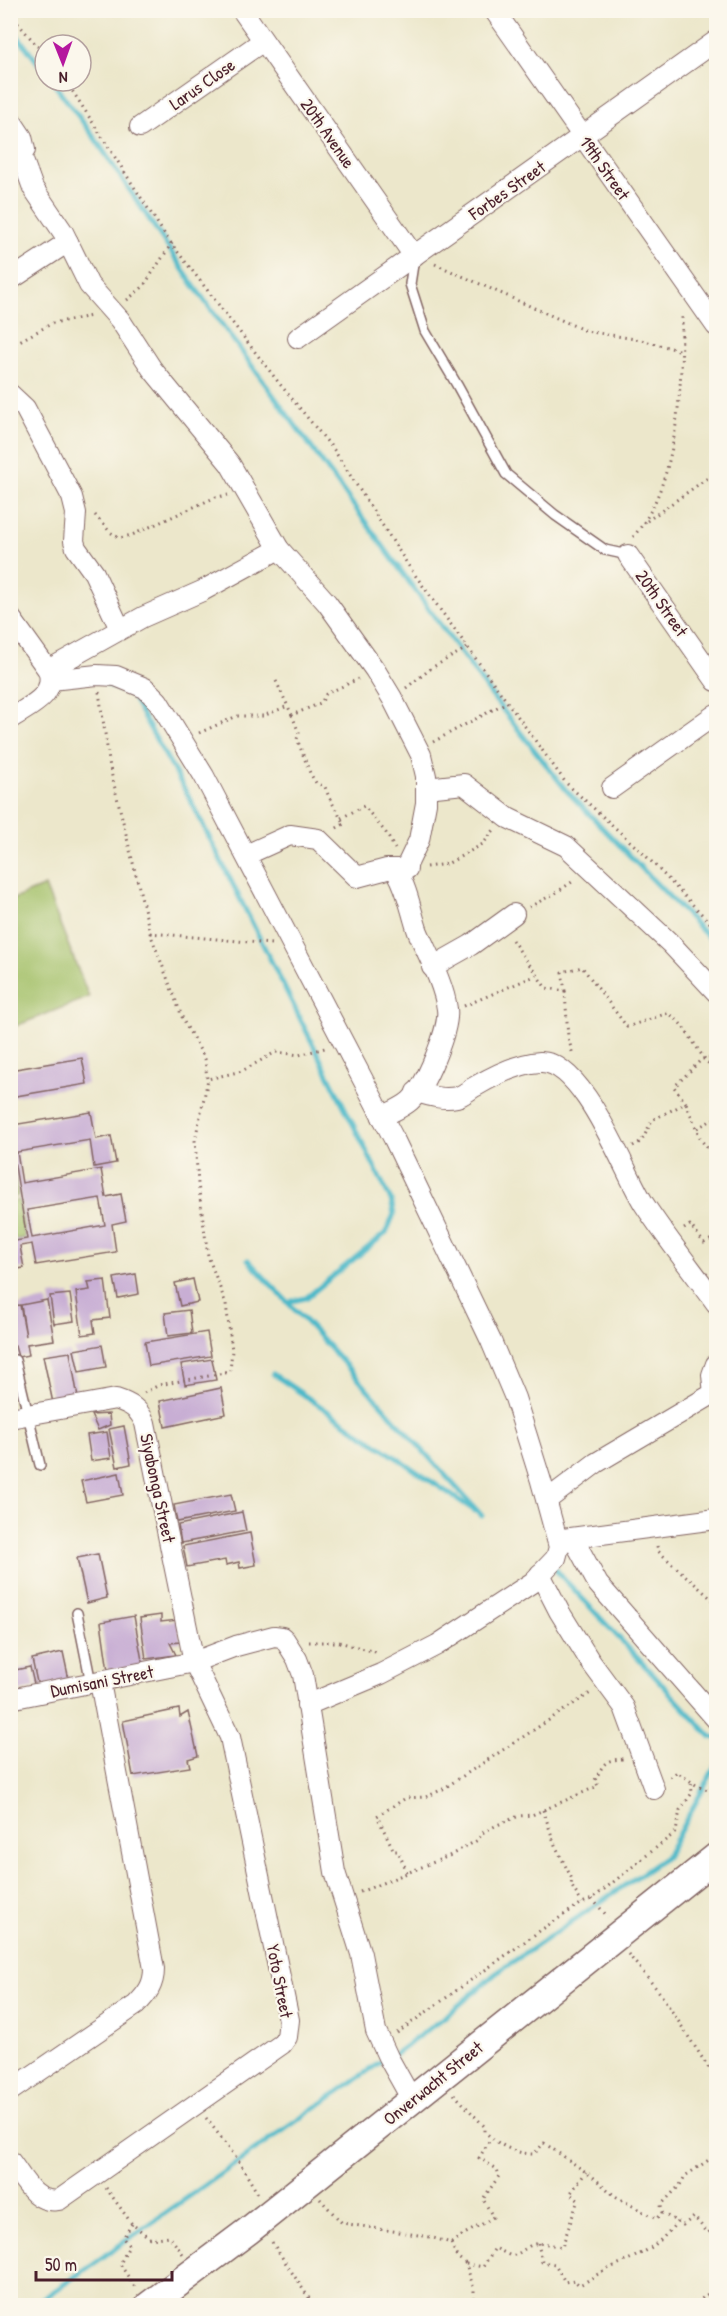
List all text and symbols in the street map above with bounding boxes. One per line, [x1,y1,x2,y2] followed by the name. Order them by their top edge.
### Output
[33,33,93,93] north arrow
[164,52,240,116] street label: Larus Close
[58,67,68,89] text: N
[295,93,361,173] street label: 20th Avenue
[574,131,637,206] street label: 19th Street
[463,154,551,226] street label: Forbes Street
[630,565,695,642] street label: 20th Street
[134,1431,182,1546] street label: Siyabonga Street
[48,1659,156,1703] street label: Dumisani Street
[261,1942,300,2021] street label: Yoto Street
[378,2035,489,2131] street label: Onverwacht Street
[36,2244,172,2282] scale bar
[45,2252,77,2277] text: 50 m

